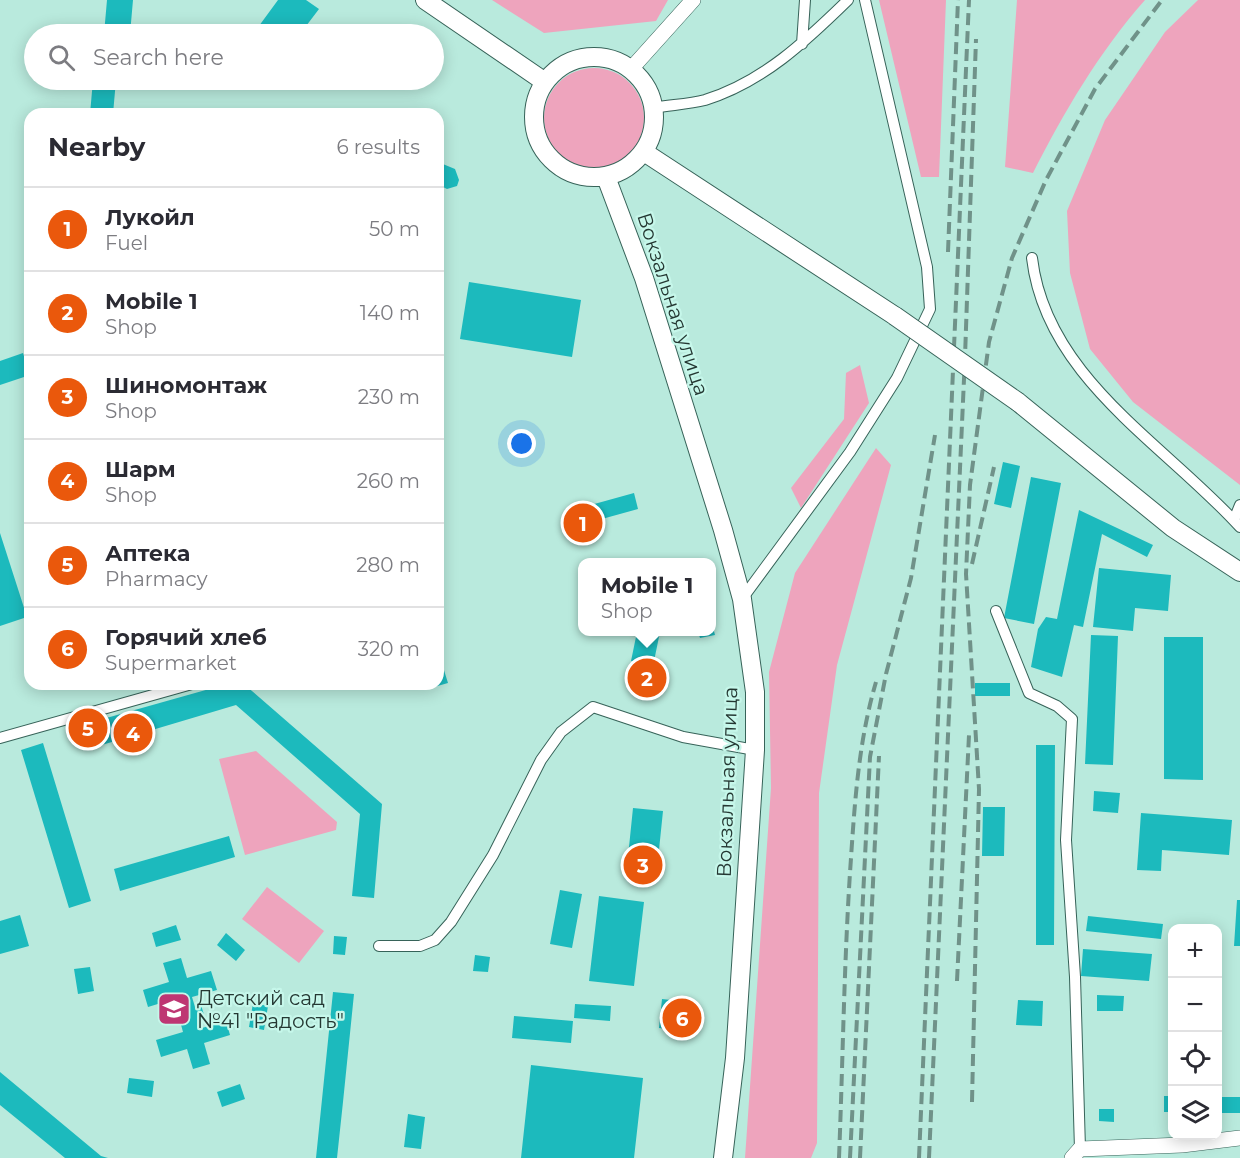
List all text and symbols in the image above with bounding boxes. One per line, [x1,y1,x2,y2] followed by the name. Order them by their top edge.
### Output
[24,24,444,90] search box
[45,41,78,74] icon: search
[93,44,224,71] text: Search here
[48,131,145,163] text: Nearby
[336,135,420,159] text: 6 results
[105,204,195,231] text: Лукойл
[632,210,714,398] street label: Вокзальная улица
[64,217,71,241] text: 1
[369,217,420,241] text: 50 m
[105,231,148,255] text: Fuel
[105,288,198,315] text: Mobile 1
[62,301,73,325] text: 2
[360,301,420,325] text: 140 m
[105,315,157,339] text: Shop
[105,372,267,399] text: Шиномонтаж
[62,385,73,409] text: 3
[358,385,420,409] text: 230 m
[105,399,157,423] text: Shop
[507,429,536,458] your location
[105,456,176,483] text: Шарм
[61,469,74,493] text: 4
[357,469,420,493] text: 260 m
[105,483,157,507] text: Shop
[564,500,602,546] pin: 1
[105,540,190,567] text: Аптека
[62,553,73,577] text: 5
[356,553,420,577] text: 280 m
[578,558,716,636] popup
[105,567,208,591] text: Pharmacy
[601,572,693,599] text: Mobile 1
[601,599,653,623] text: Shop
[105,624,267,651] text: Горячий хлеб
[61,637,74,661] text: 6
[358,637,420,661] text: 320 m
[105,651,237,675] text: Supermarket
[628,656,666,700] pin: 2
[712,686,742,878] street label: Вокзальная улица
[68,706,107,750] pin: 5
[114,710,152,756] pin: 4
[624,842,662,888] pin: 3
[1168,924,1222,1140] map controls
[1168,924,1222,978] button: +
[1168,978,1222,1032] button: −
[197,986,344,1033] place label: Детский сад №41 "Радость"
[156,991,192,1027] school or university icon: Детский сад №41 "Радость"
[662,996,702,1040] pin: 6
[1168,1032,1222,1086] button: locate
[1168,1086,1222,1140] button: layers

